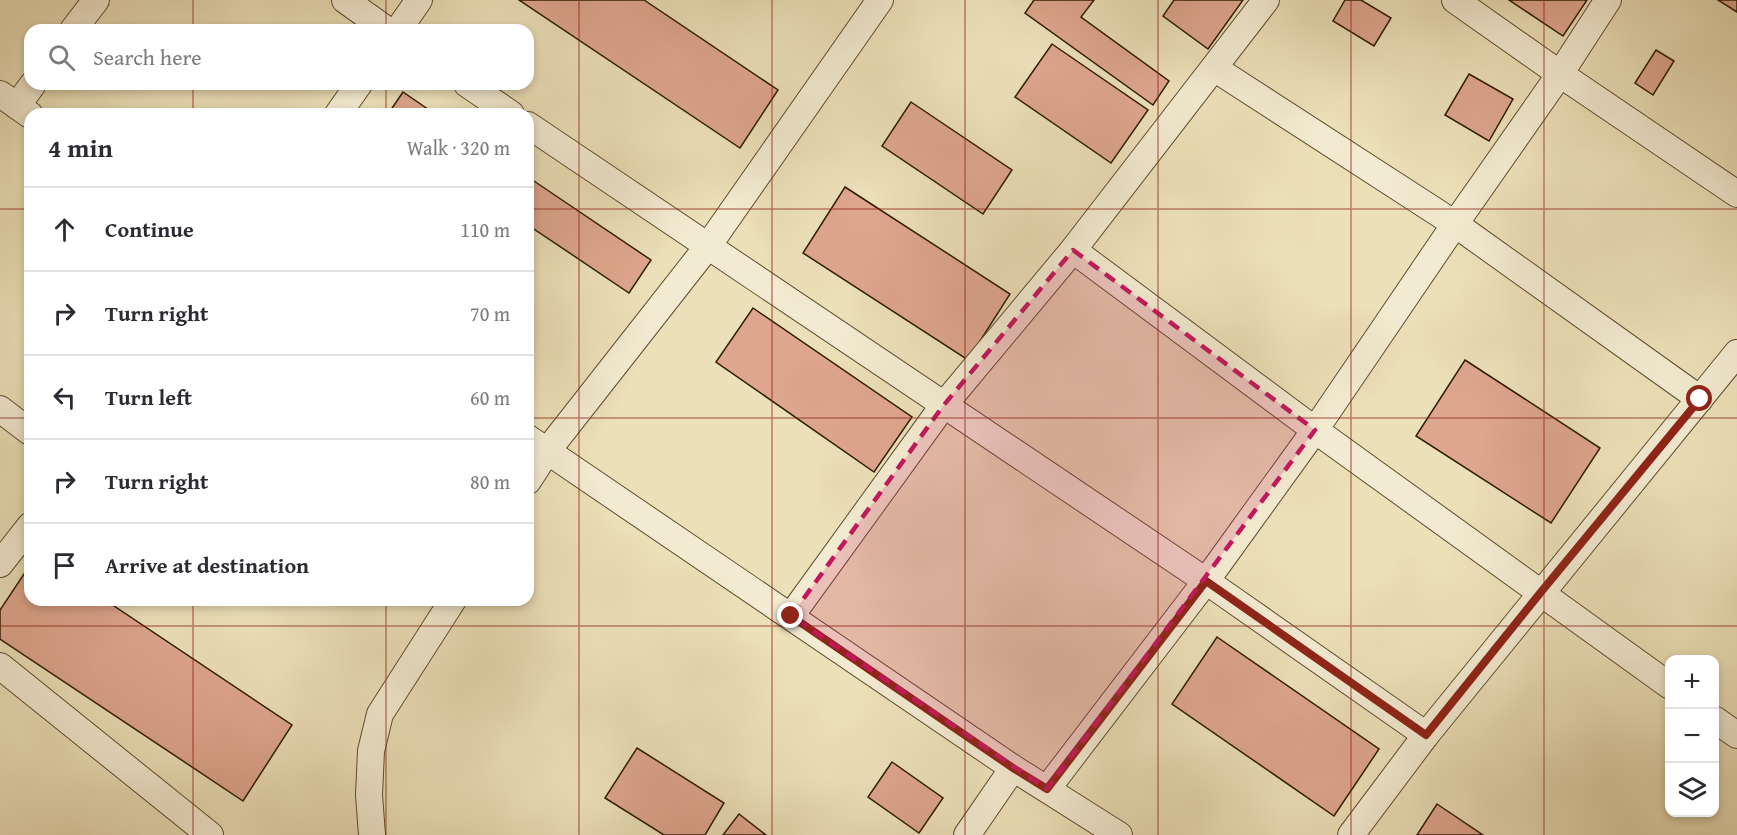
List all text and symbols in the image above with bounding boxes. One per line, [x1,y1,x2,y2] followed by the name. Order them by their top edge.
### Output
[24,24,534,90] search box
[45,41,78,74] icon: search
[93,41,202,73] text: Search here
[48,128,113,167] text: 4 min
[407,133,510,162] text: Walk · 320 m
[48,213,81,246] icon: ahead
[105,213,194,245] text: Continue
[460,215,510,244] text: 110 m
[48,297,81,330] icon: right
[105,297,208,329] text: Turn right
[470,299,510,328] text: 70 m
[48,381,81,414] icon: left
[105,381,192,413] text: Turn left
[470,383,510,412] text: 60 m
[1686,385,1712,411] route start
[48,465,81,498] icon: right
[105,465,208,497] text: Turn right
[470,467,510,496] text: 80 m
[48,549,81,582] icon: arrive
[105,549,309,581] text: Arrive at destination
[777,602,803,628] route end
[1665,655,1719,817] map controls
[1665,655,1719,709] button: +
[1665,709,1719,763] button: −
[1665,763,1719,817] button: layers

